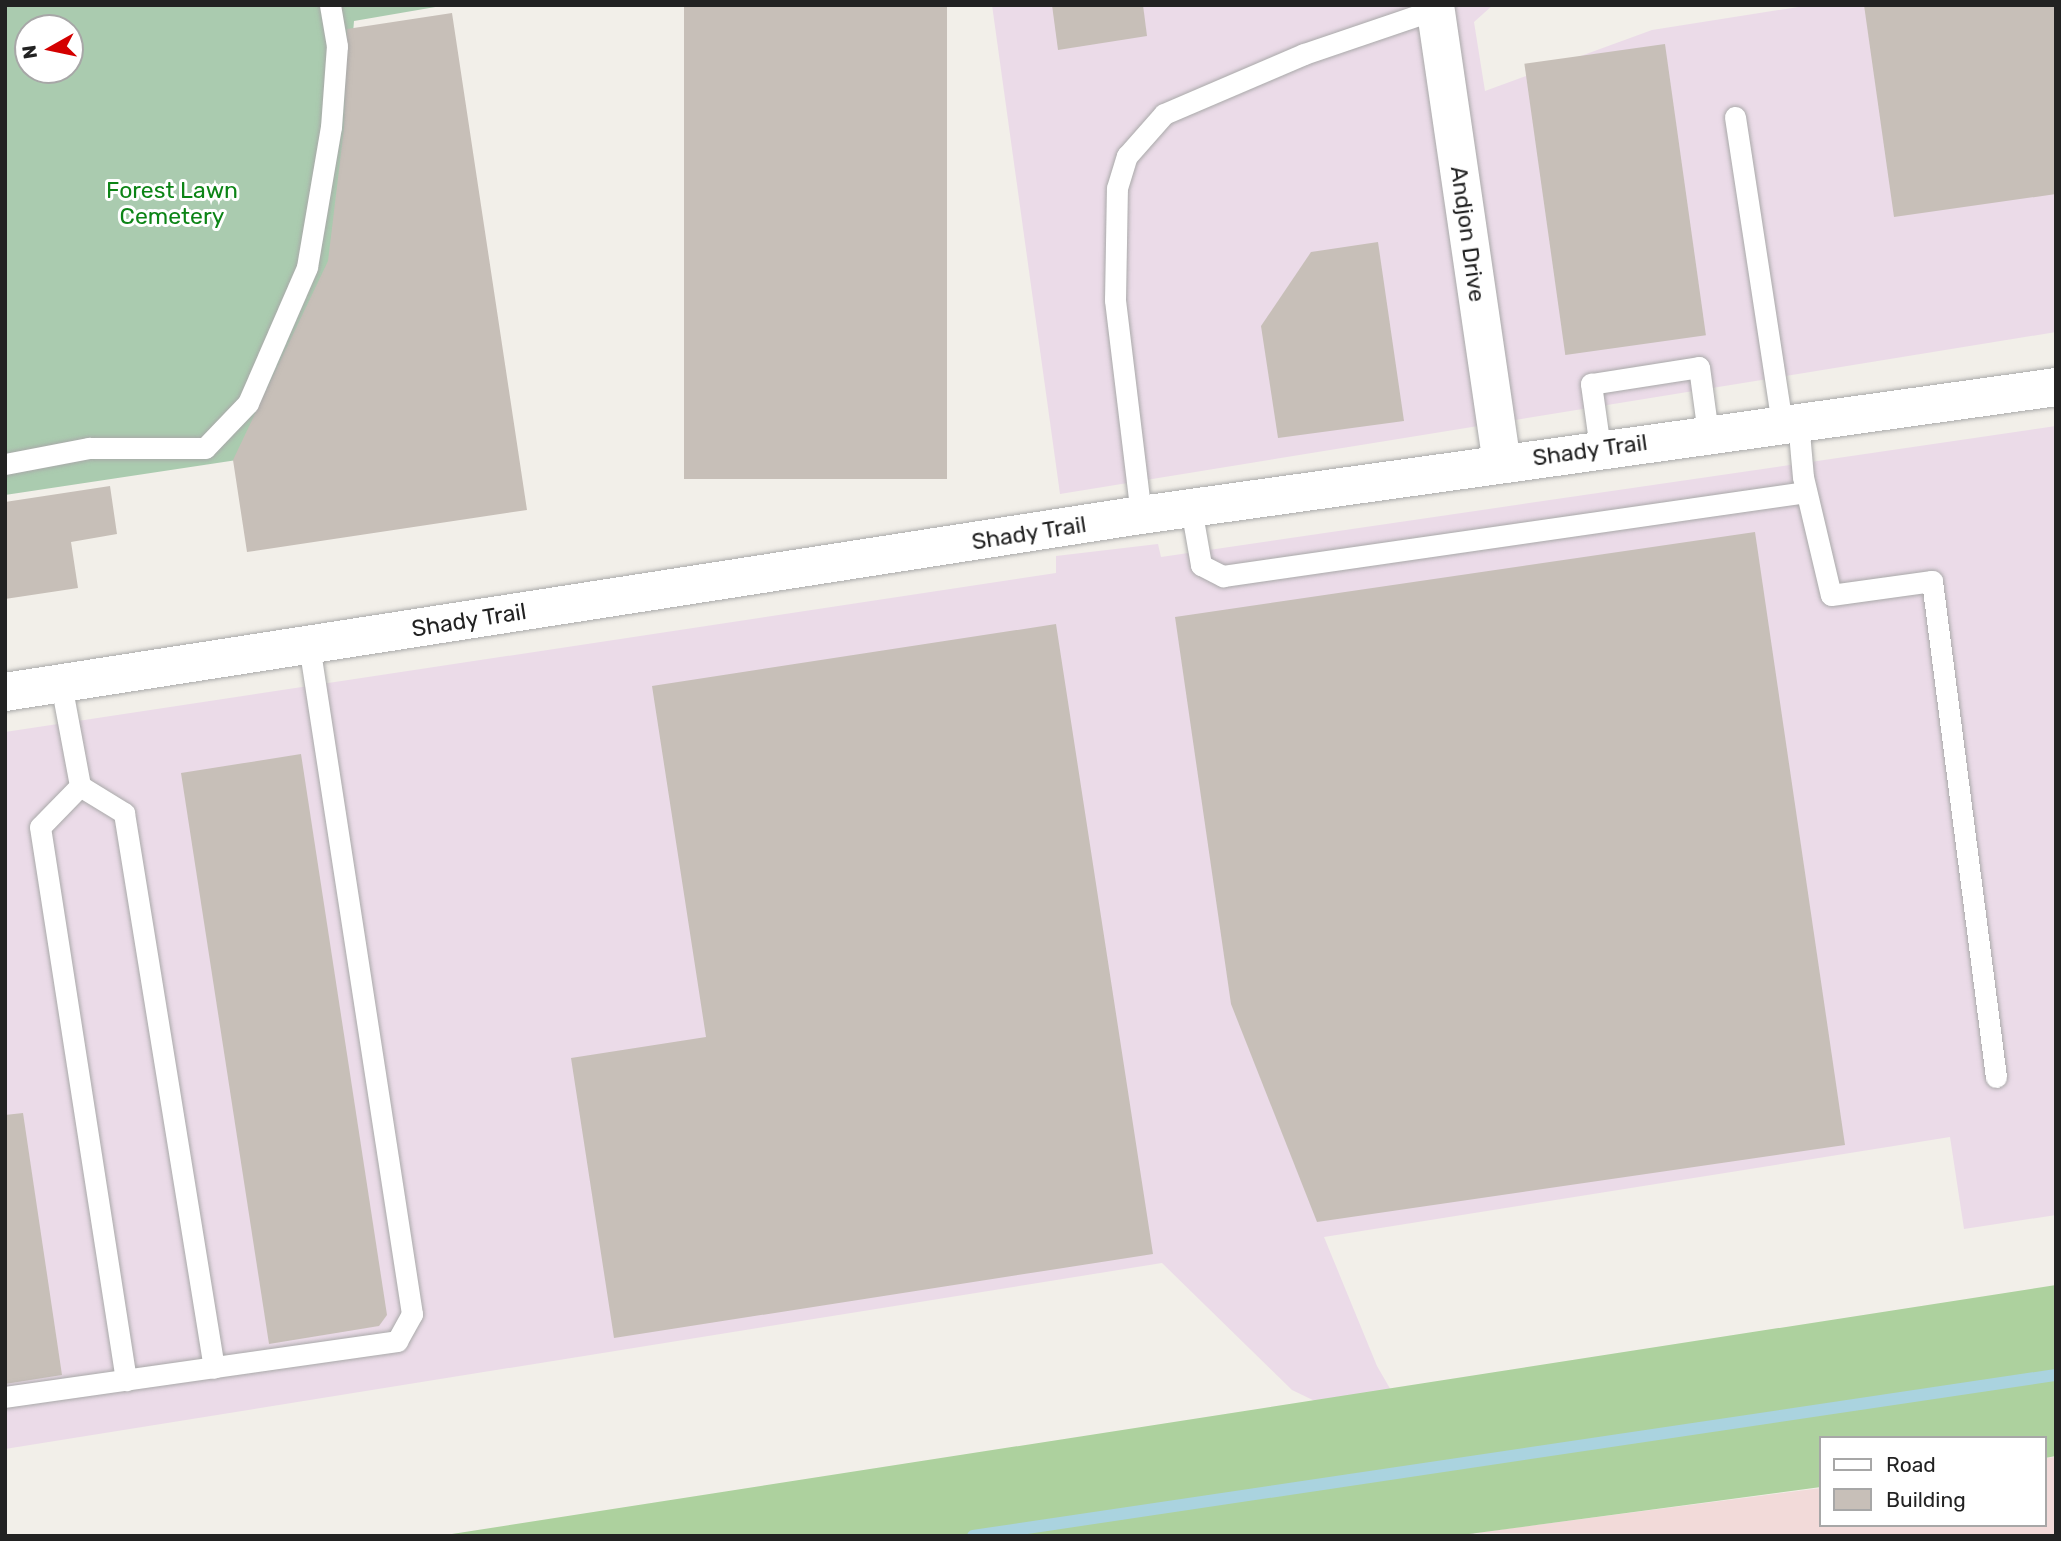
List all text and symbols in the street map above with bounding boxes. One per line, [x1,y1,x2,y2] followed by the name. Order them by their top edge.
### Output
[14,14,84,84] north arrow
[17,44,42,61] text: N
[1445,164,1491,304] street label: Andjon Drive
[106,176,238,230] park label: Forest Lawn Cemetery
[1530,428,1650,472] street label: Shady Trail
[969,510,1089,556] street label: Shady Trail
[409,597,529,643] street label: Shady Trail
[1820,1436,2047,1527] legend
[1886,1452,1936,1477] text: Road
[1886,1487,1966,1512] text: Building

